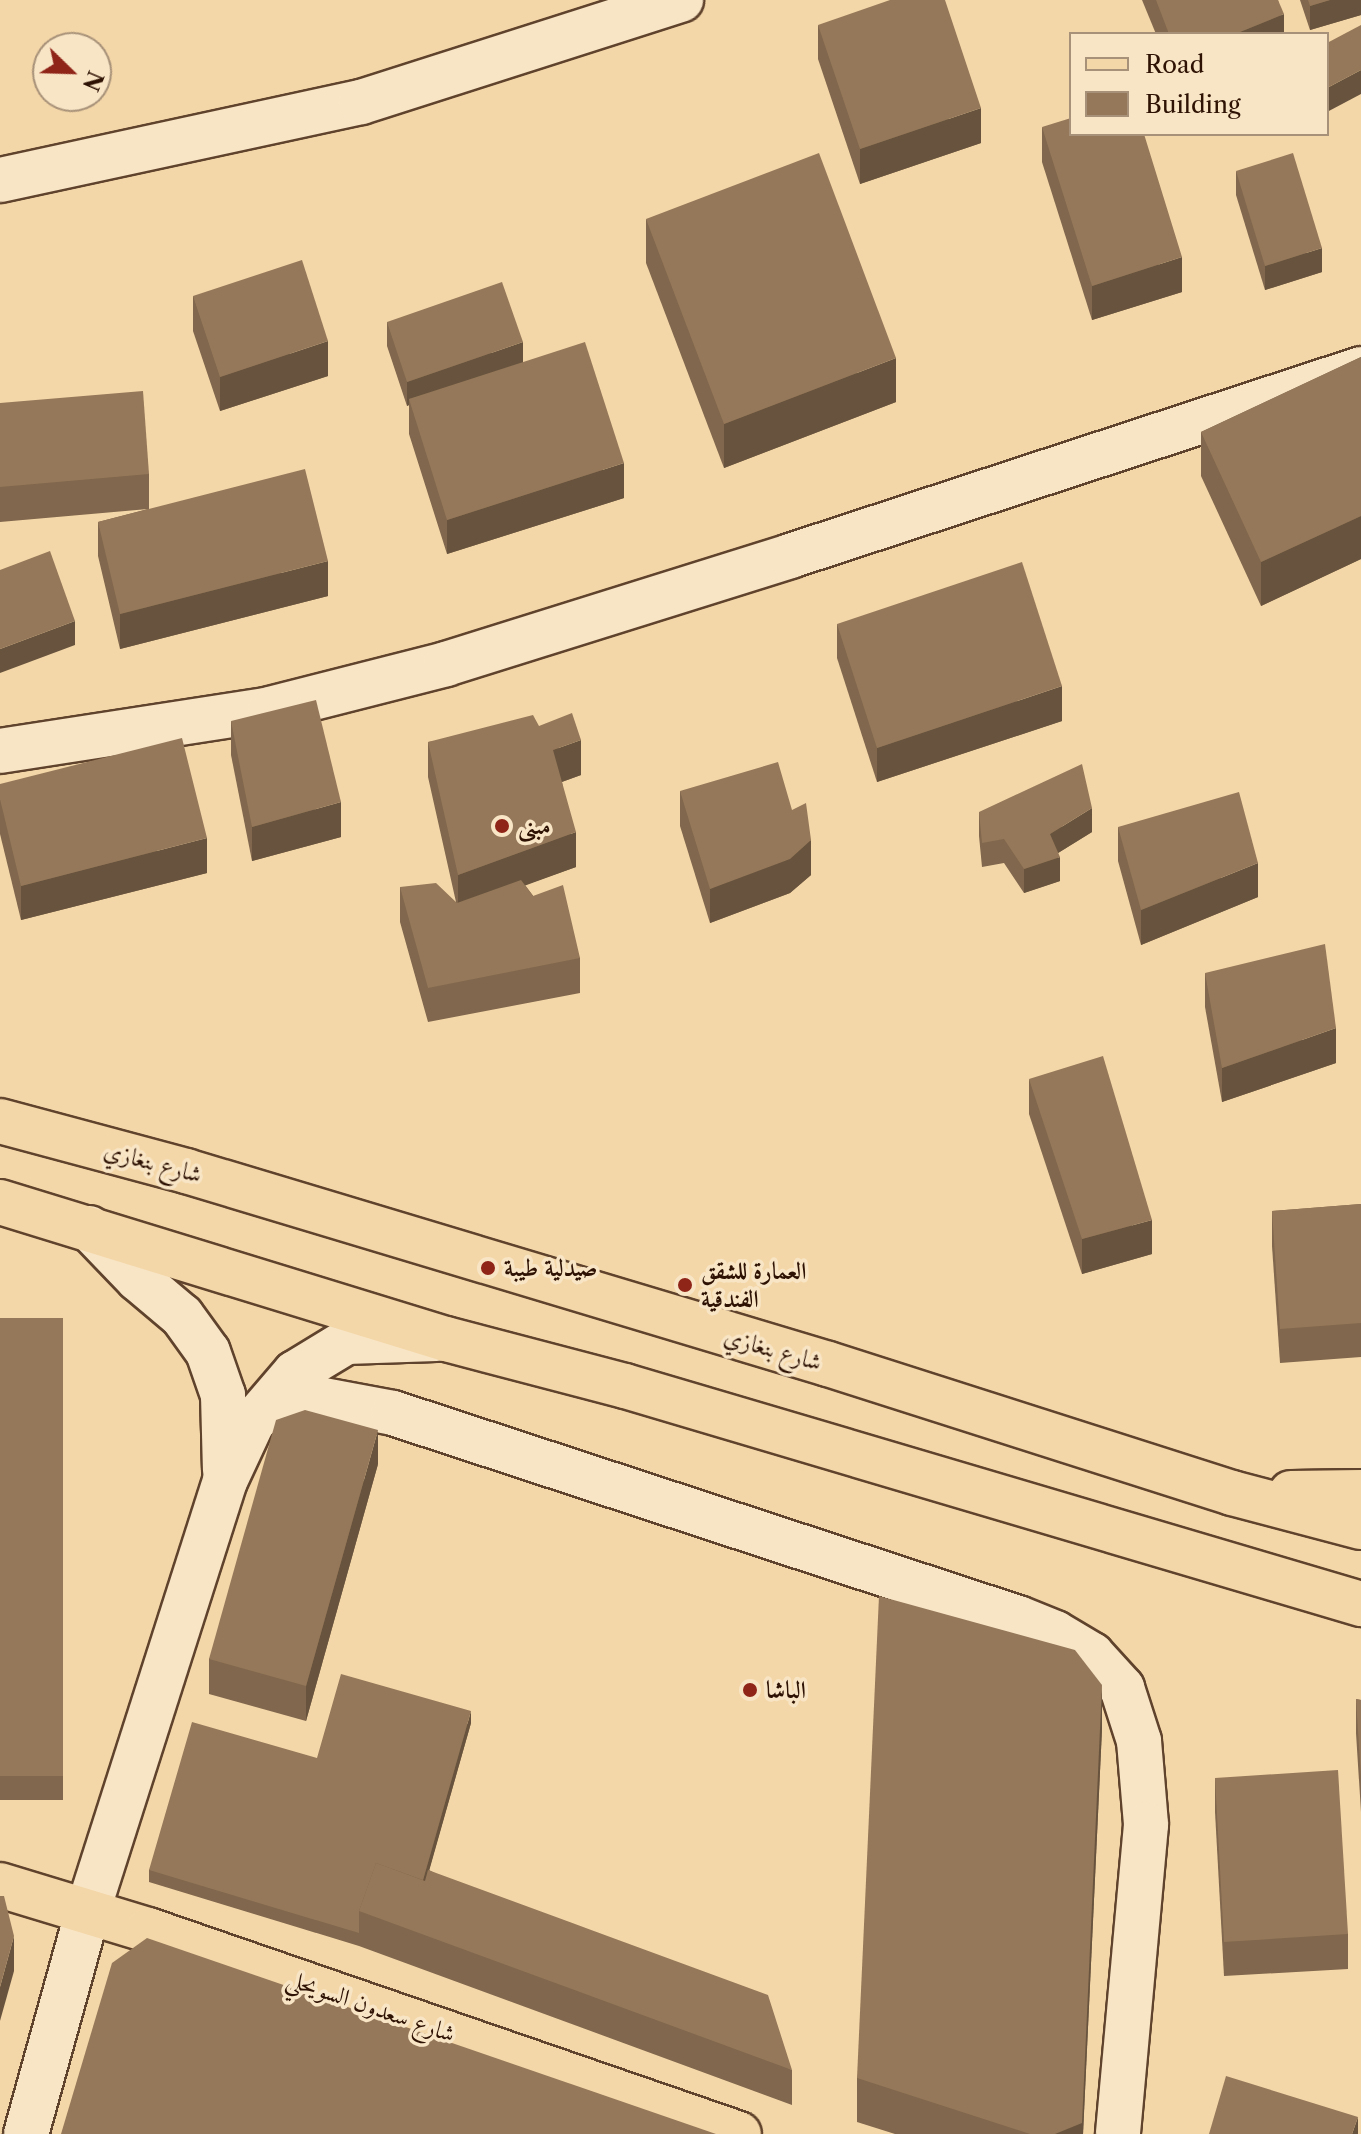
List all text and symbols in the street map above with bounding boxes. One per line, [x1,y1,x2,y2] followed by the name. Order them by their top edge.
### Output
[32,32,112,112] north arrow
[1069,32,1329,136] legend
[1145,50,1204,79] text: Road
[77,67,109,95] text: N
[1145,90,1241,119] text: Building
[518,812,551,840] place label: مبنى
[493,817,511,835] marker: مبنى
[101,1135,205,1189] street label: شارع بنغازي
[504,1254,597,1282] place label: صيدلية طيبة
[701,1257,806,1313] place label: العمارة للشقق الفندقية
[479,1259,497,1277] marker: صيدلية طيبة
[676,1276,694,1294] marker: العمارة للشقق الفندقية
[721,1321,825,1377] street label: شارع بنغازي
[766,1676,806,1704] place label: الباشا
[741,1681,759,1699] marker: الباشا
[283,1964,459,2048] street label: شارع سعدون السويحلي

